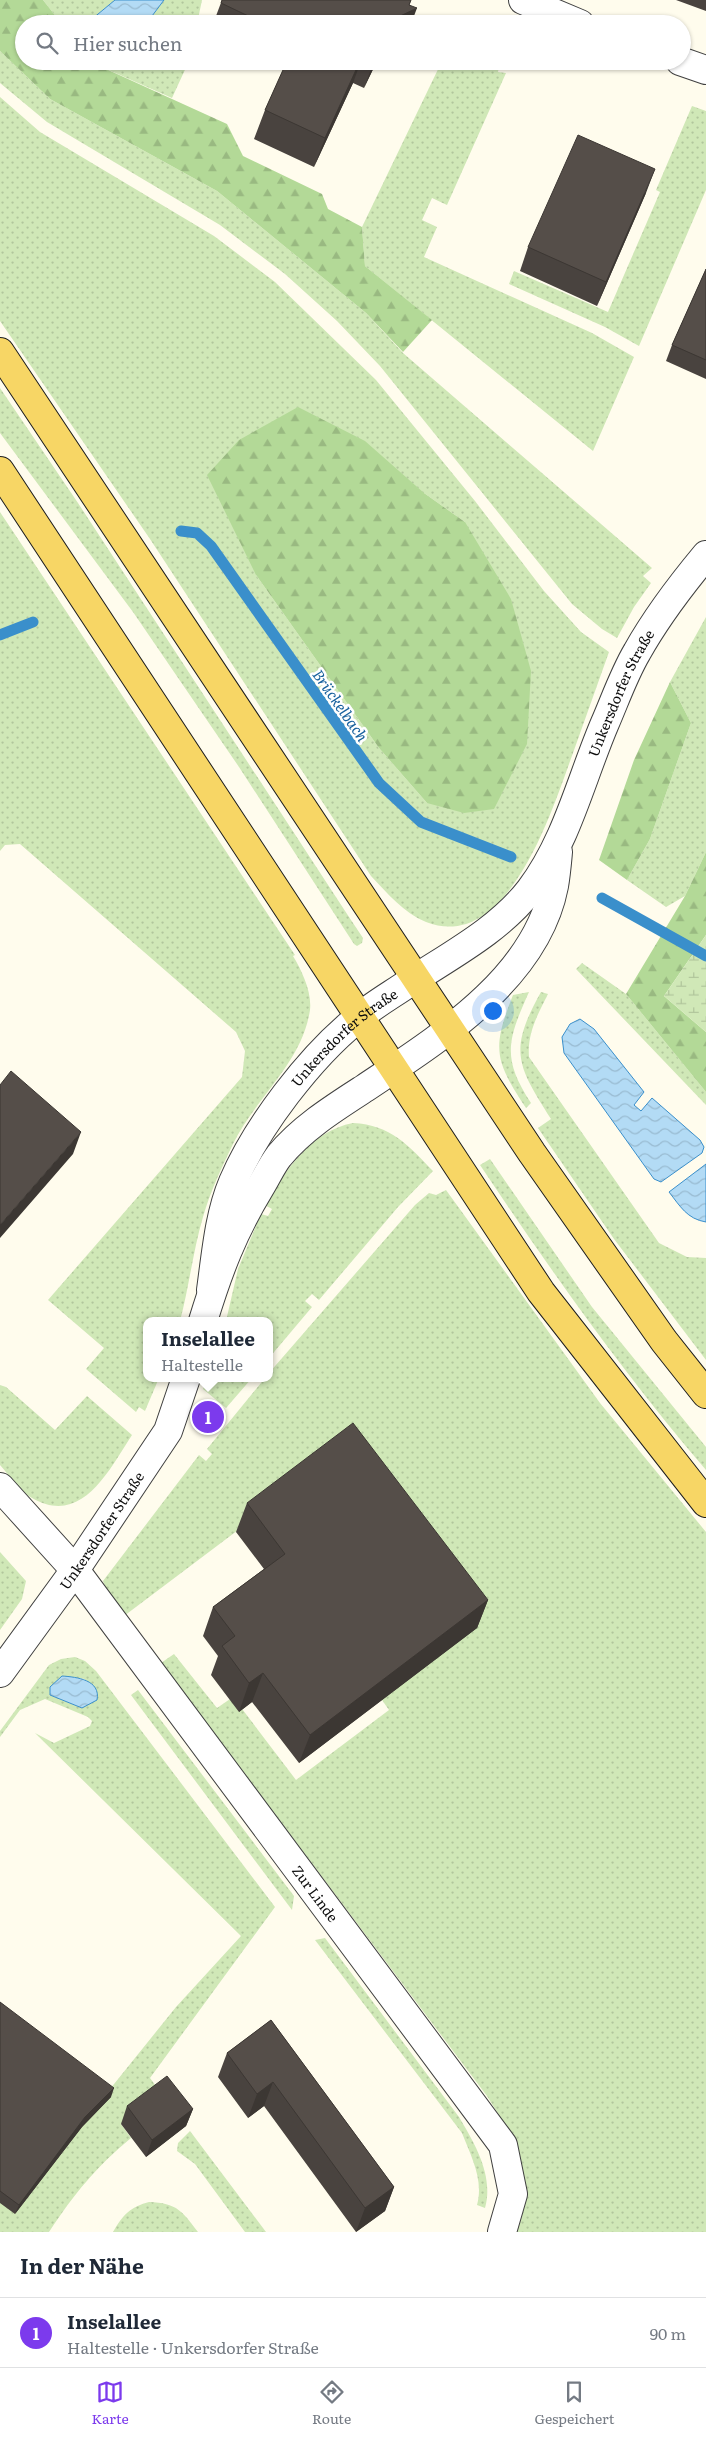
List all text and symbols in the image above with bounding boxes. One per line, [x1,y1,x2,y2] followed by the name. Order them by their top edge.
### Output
[15,15,691,70] search box
[33,29,61,57] icon: search
[73,29,182,57] text: Hier suchen
[583,625,658,759] street label: Unkersdorfer Straße
[308,664,374,746] water label: Brückelbach
[286,983,401,1091] street label: Unkersdorfer Straße
[480,998,506,1024] your location
[143,1317,273,1382] popup
[161,1324,255,1352] text: Inselallee
[161,1352,243,1376] text: Haltestelle
[192,1398,224,1436] pin: 1
[54,1467,148,1593] street label: Unkersdorfer Straße
[288,1861,343,1926] street label: Zur Linde
[20,2249,144,2280] text: In der Nähe
[67,2307,161,2335] text: Inselallee
[33,2321,39,2345] text: 1
[650,2321,686,2345] text: 90 m
[67,2335,319,2359] text: Haltestelle · Unkersdorfer Straße
[92,2378,129,2428] tab: Karte
[312,2378,351,2428] tab: Route
[534,2378,614,2428] tab: Gespeichert

